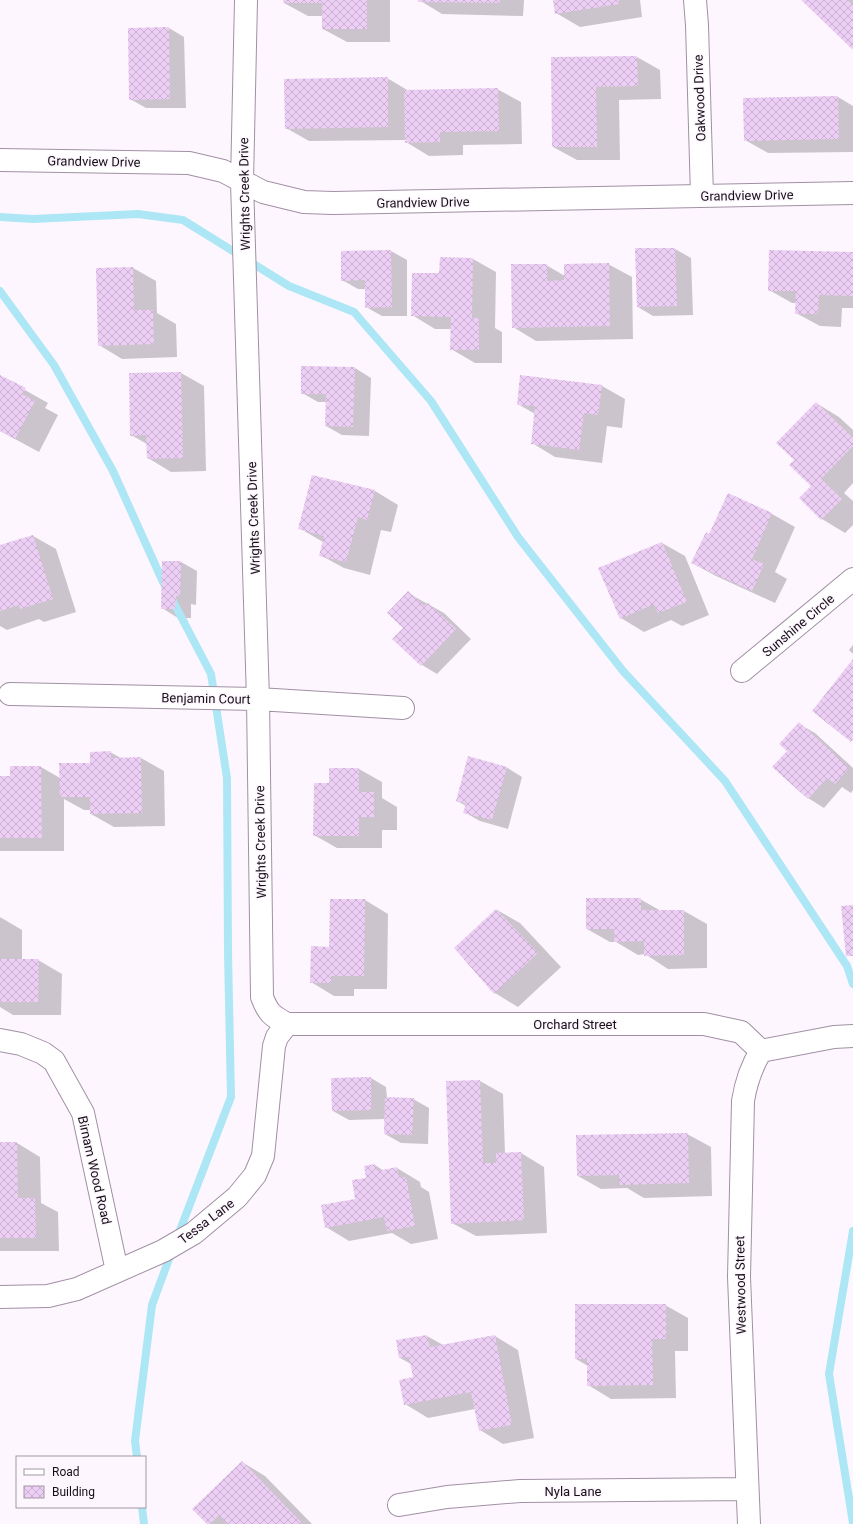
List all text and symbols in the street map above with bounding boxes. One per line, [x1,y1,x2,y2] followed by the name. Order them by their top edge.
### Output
[690,54,709,142] street label: Oakwood Drive
[236,137,253,251] street label: Wrights Creek Drive
[47,153,141,170] street label: Grandview Drive
[700,187,794,204] street label: Grandview Drive
[376,194,470,211] street label: Grandview Drive
[244,461,263,575] street label: Wrights Creek Drive
[759,591,837,660] street label: Sunshine Circle
[161,690,251,707] street label: Benjamin Court
[252,785,269,899] street label: Wrights Creek Drive
[533,1017,617,1032] street label: Orchard Street
[75,1114,114,1226] street label: Birnam Wood Road
[175,1196,237,1247] street label: Tessa Lane
[732,1236,749,1334] street label: Westwood Street
[16,1456,146,1508] legend
[52,1465,80,1479] text: Road
[544,1484,602,1499] street label: Nyla Lane
[52,1485,95,1499] text: Building

